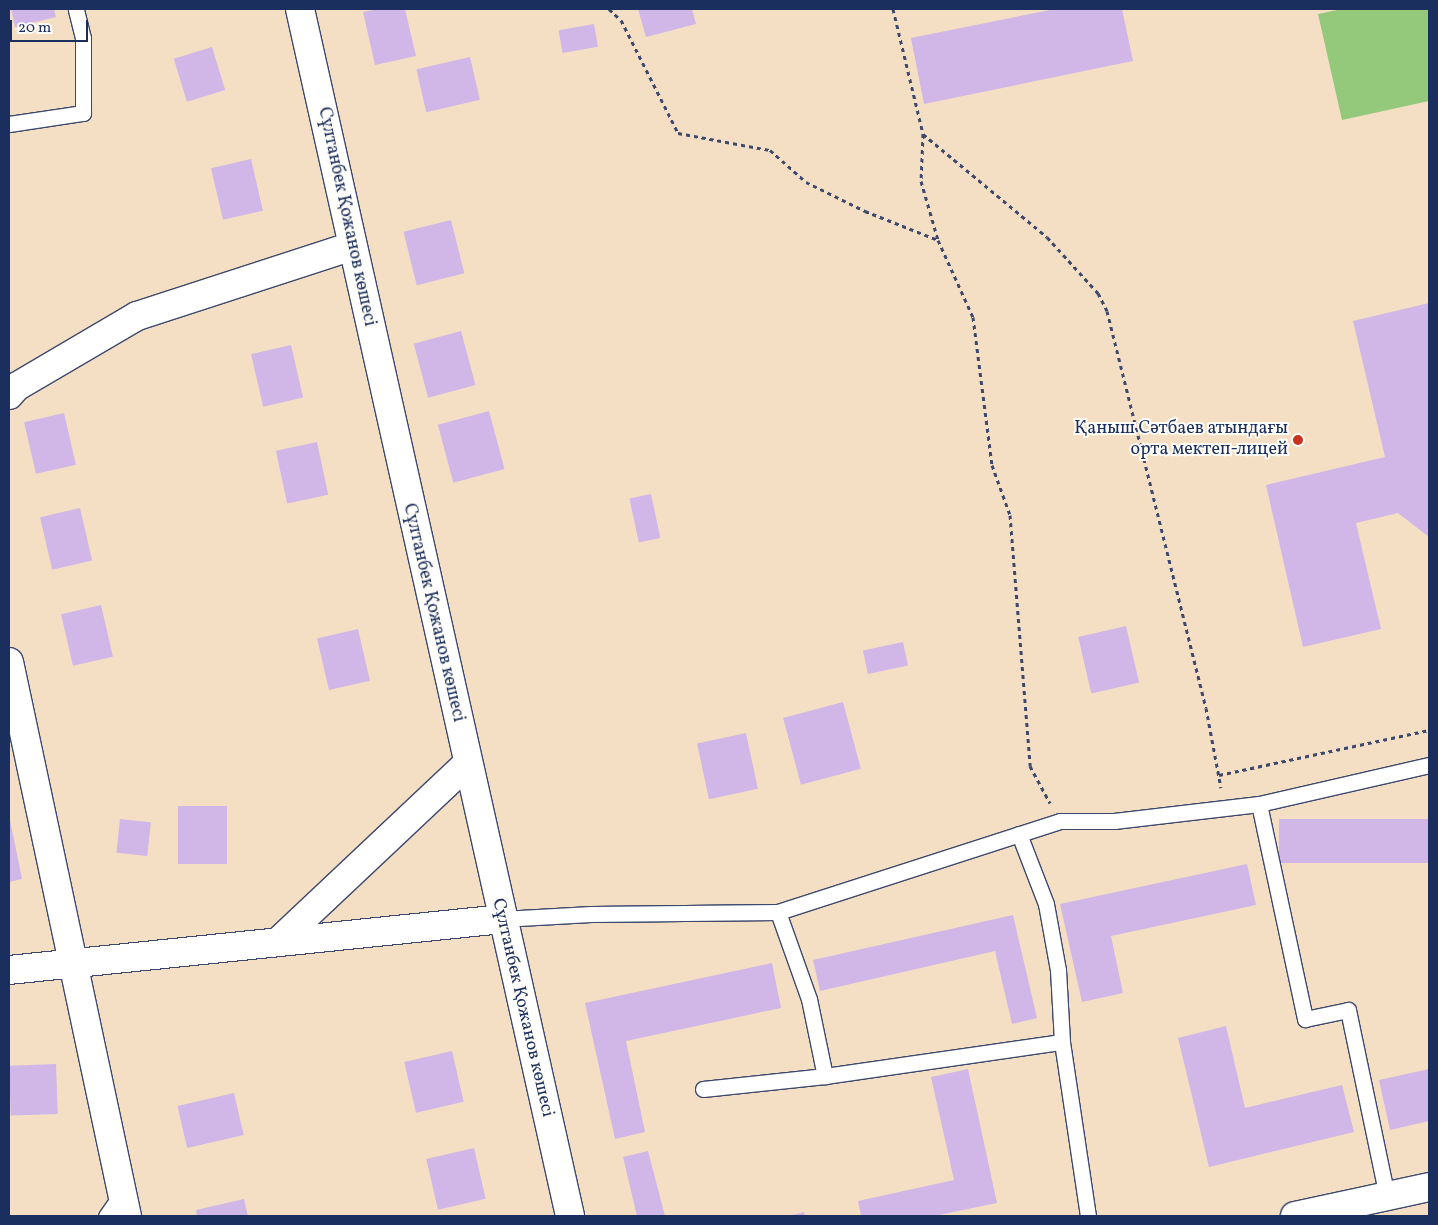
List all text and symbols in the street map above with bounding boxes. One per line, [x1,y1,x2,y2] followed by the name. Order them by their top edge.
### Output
[12,10,90,42] scale bar
[18,18,51,39] text: 20 m
[312,105,380,329] street label: Сұлтанбек Қожанов көшесі
[1074,419,1288,462] place label: Қаныш Сәтбаев атындағы орта мектеп-лицей
[1292,434,1304,446] marker: Қаныш Сәтбаев атындағы орта мектеп-лицей
[397,502,469,724] street label: Сұлтанбек Қожанов көшесі
[486,897,558,1119] street label: Сұлтанбек Қожанов көшесі

